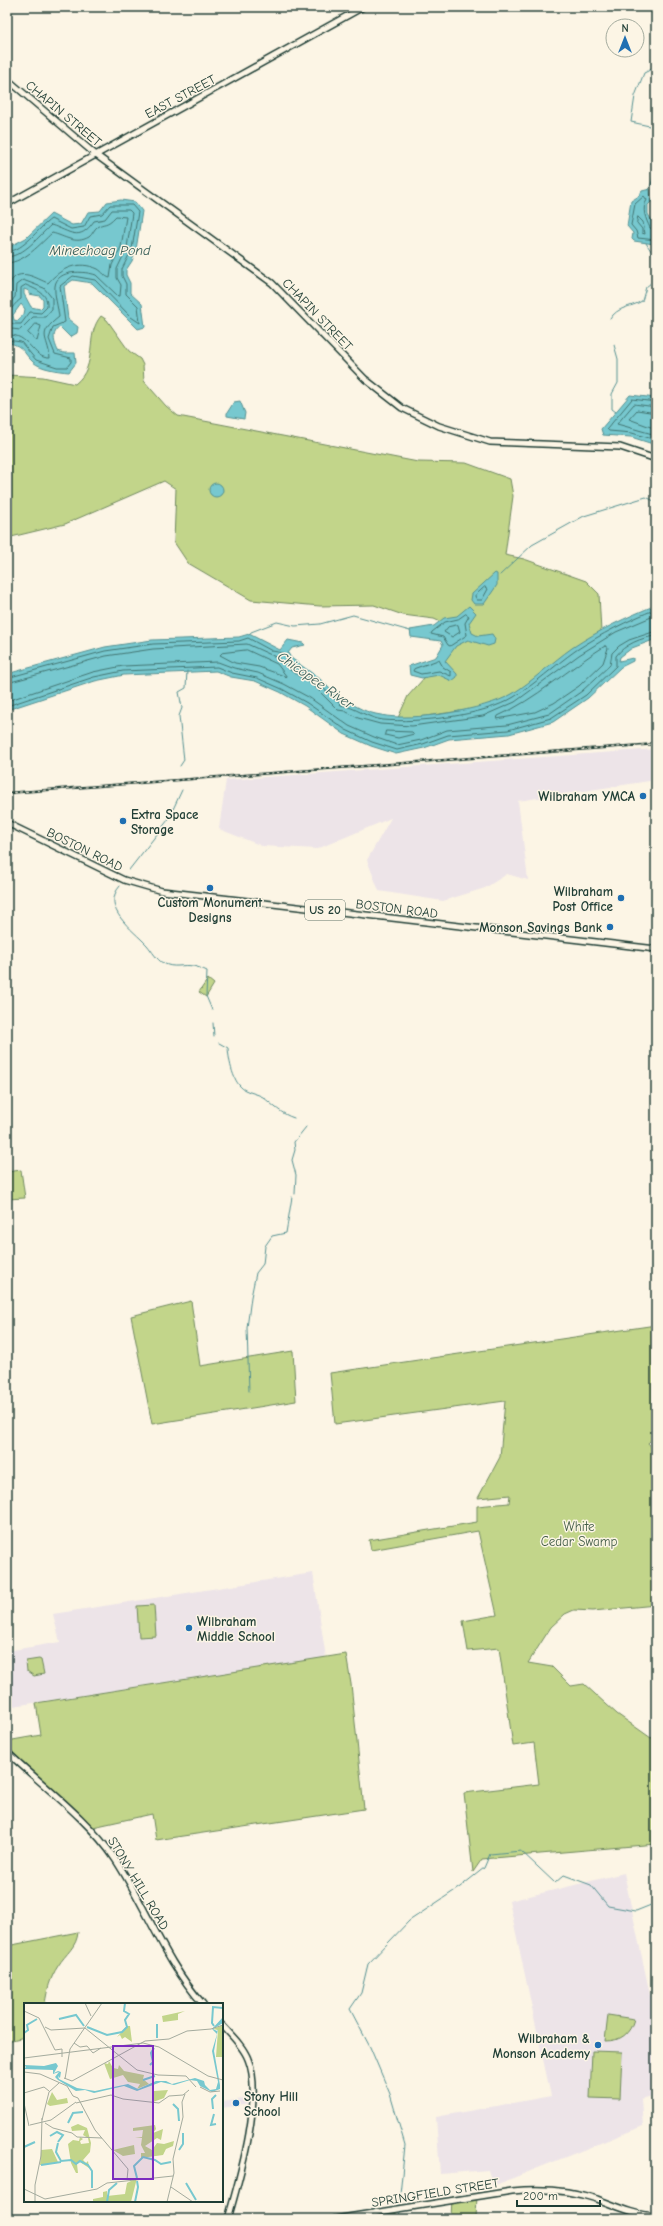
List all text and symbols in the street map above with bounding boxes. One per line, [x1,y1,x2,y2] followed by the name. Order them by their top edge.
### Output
[605,18,645,58] north arrow
[621,22,629,35] text: N
[142,71,218,121] street label: EAST STREET
[23,77,105,150] street label: CHAPIN STREET
[48,242,151,259] water label: Minechoag Pond
[279,275,356,354] street label: CHAPIN STREET
[274,648,358,714] water label: Chicopee River
[538,789,636,804] place label: Wilbraham YMCA
[638,791,648,801] marker: Wilbraham YMCA
[131,807,199,837] place label: Extra Space Storage
[118,816,128,826] marker: Extra Space Storage
[44,825,125,874] street label: BOSTON ROAD
[205,883,215,893] marker: Custom Monument Designs
[552,884,614,914] place label: Wilbraham Post Office
[616,893,626,903] marker: Wilbraham Post Office
[158,895,263,925] place label: Custom Monument Designs
[355,896,439,921] street label: BOSTON ROAD
[305,900,345,920] road number: US 20
[479,920,603,935] place label: Monson Savings Bank
[605,922,615,932] marker: Monson Savings Bank
[541,1519,617,1549] park label: White Cedar Swamp
[197,1614,275,1644] place label: Wilbraham Middle School
[184,1623,194,1633] marker: Wilbraham Middle School
[105,1834,172,1932] street label: STONY HILL ROAD
[24,2003,223,2202] inset map
[492,2031,590,2061] place label: Wilbraham & Monson Academy
[593,2040,603,2050] marker: Wilbraham & Monson Academy
[244,2089,298,2119] place label: Stony Hill School
[231,2098,241,2108] marker: Stony Hill School
[370,2175,500,2210] street label: SPRINGFIELD STREET
[517,2182,600,2208] scale bar
[523,2189,558,2203] text: 200 m

